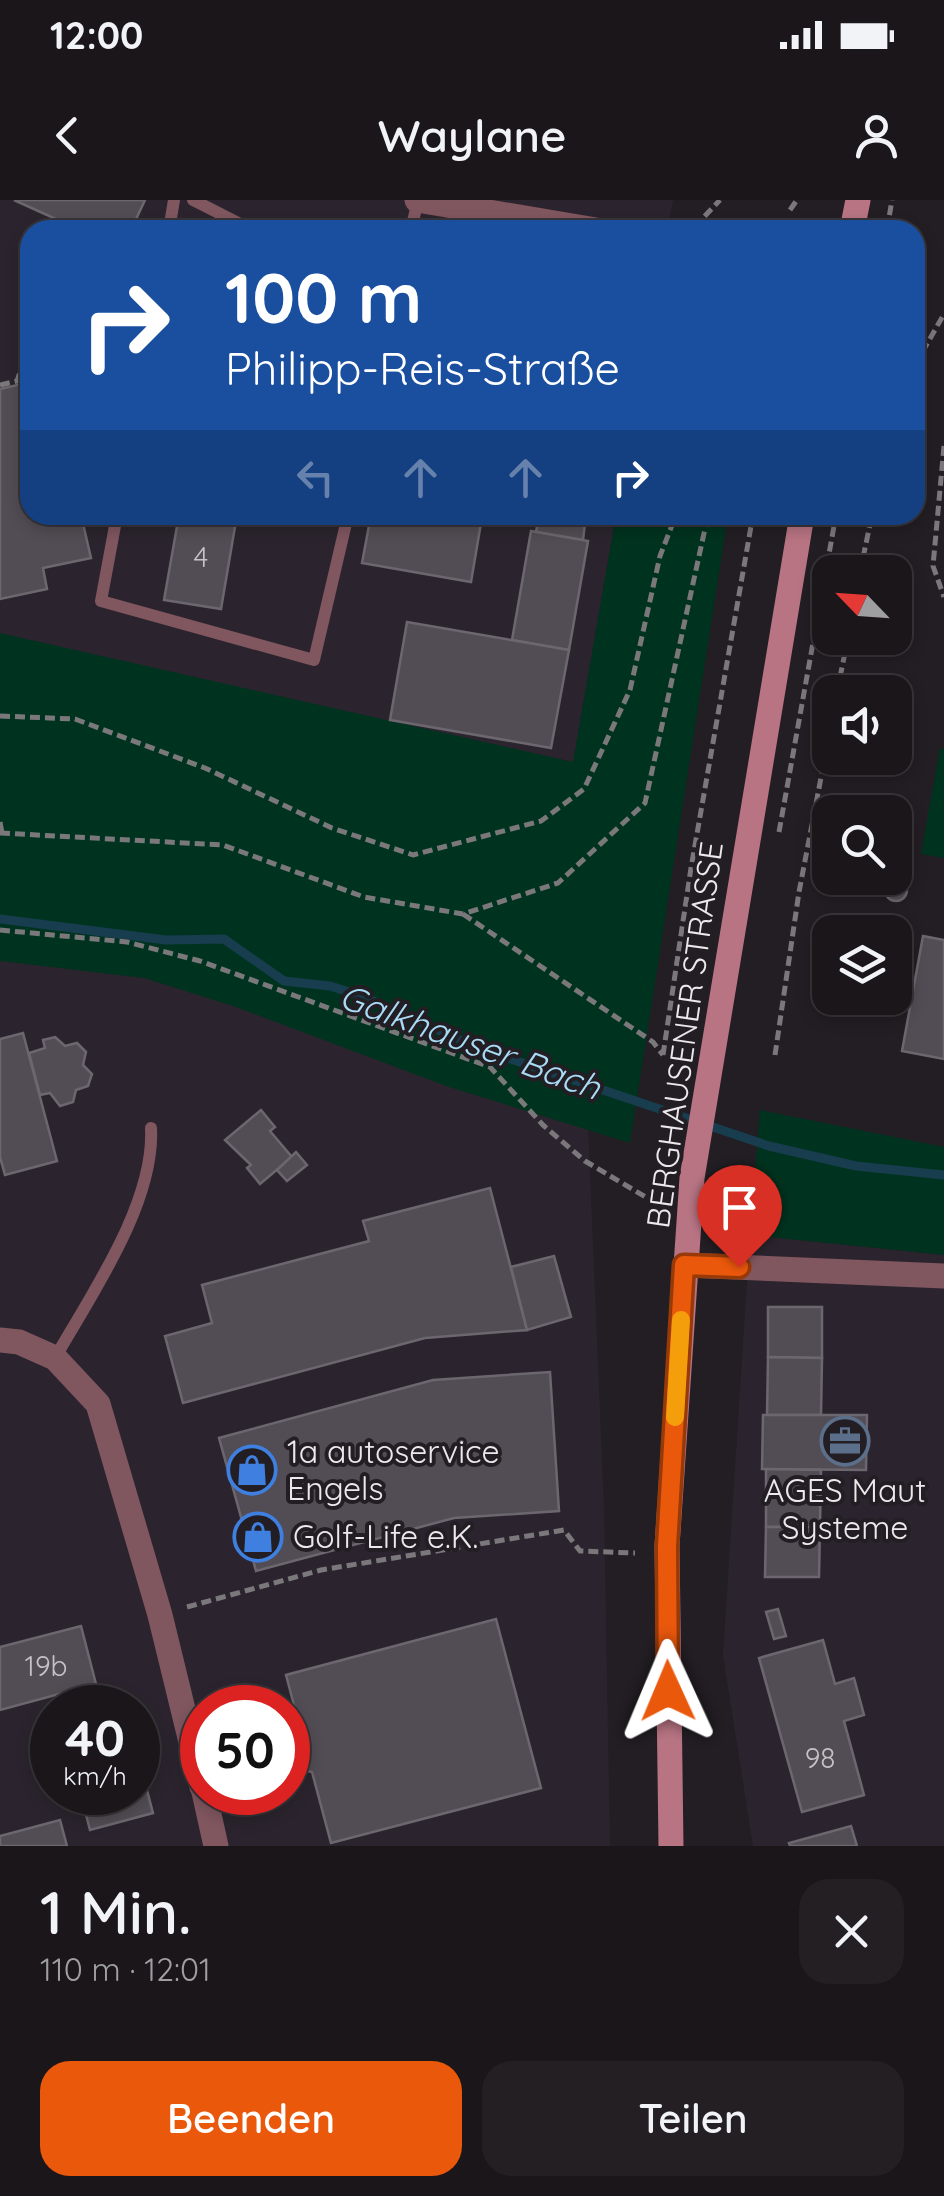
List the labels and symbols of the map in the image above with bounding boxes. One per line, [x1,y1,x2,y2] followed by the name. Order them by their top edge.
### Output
[194,539,208,574] house number: 4
[812,555,912,655] north arrow
[637,839,731,1231] street label: BERGHAUSENER STRASSE
[334,973,608,1109] water label: Galkhauser Bach
[697,1165,782,1268] pin
[819,1415,871,1467] office icon: AGES Maut Systeme
[287,1431,500,1508] place label: 1a autoservice Engels
[226,1444,278,1496] shop icon: 1a autoservice Engels
[764,1470,926,1547] place label: AGES Maut Systeme
[232,1511,284,1563] shop icon: Golf-Life e.K.
[293,1516,478,1556] place label: Golf-Life e.K.
[616,1639,720,1743] position arrow
[25,1648,67,1683] house number: 19b
[180,1685,310,1815] speed limit sign: 50
[805,1740,835,1775] house number: 98

